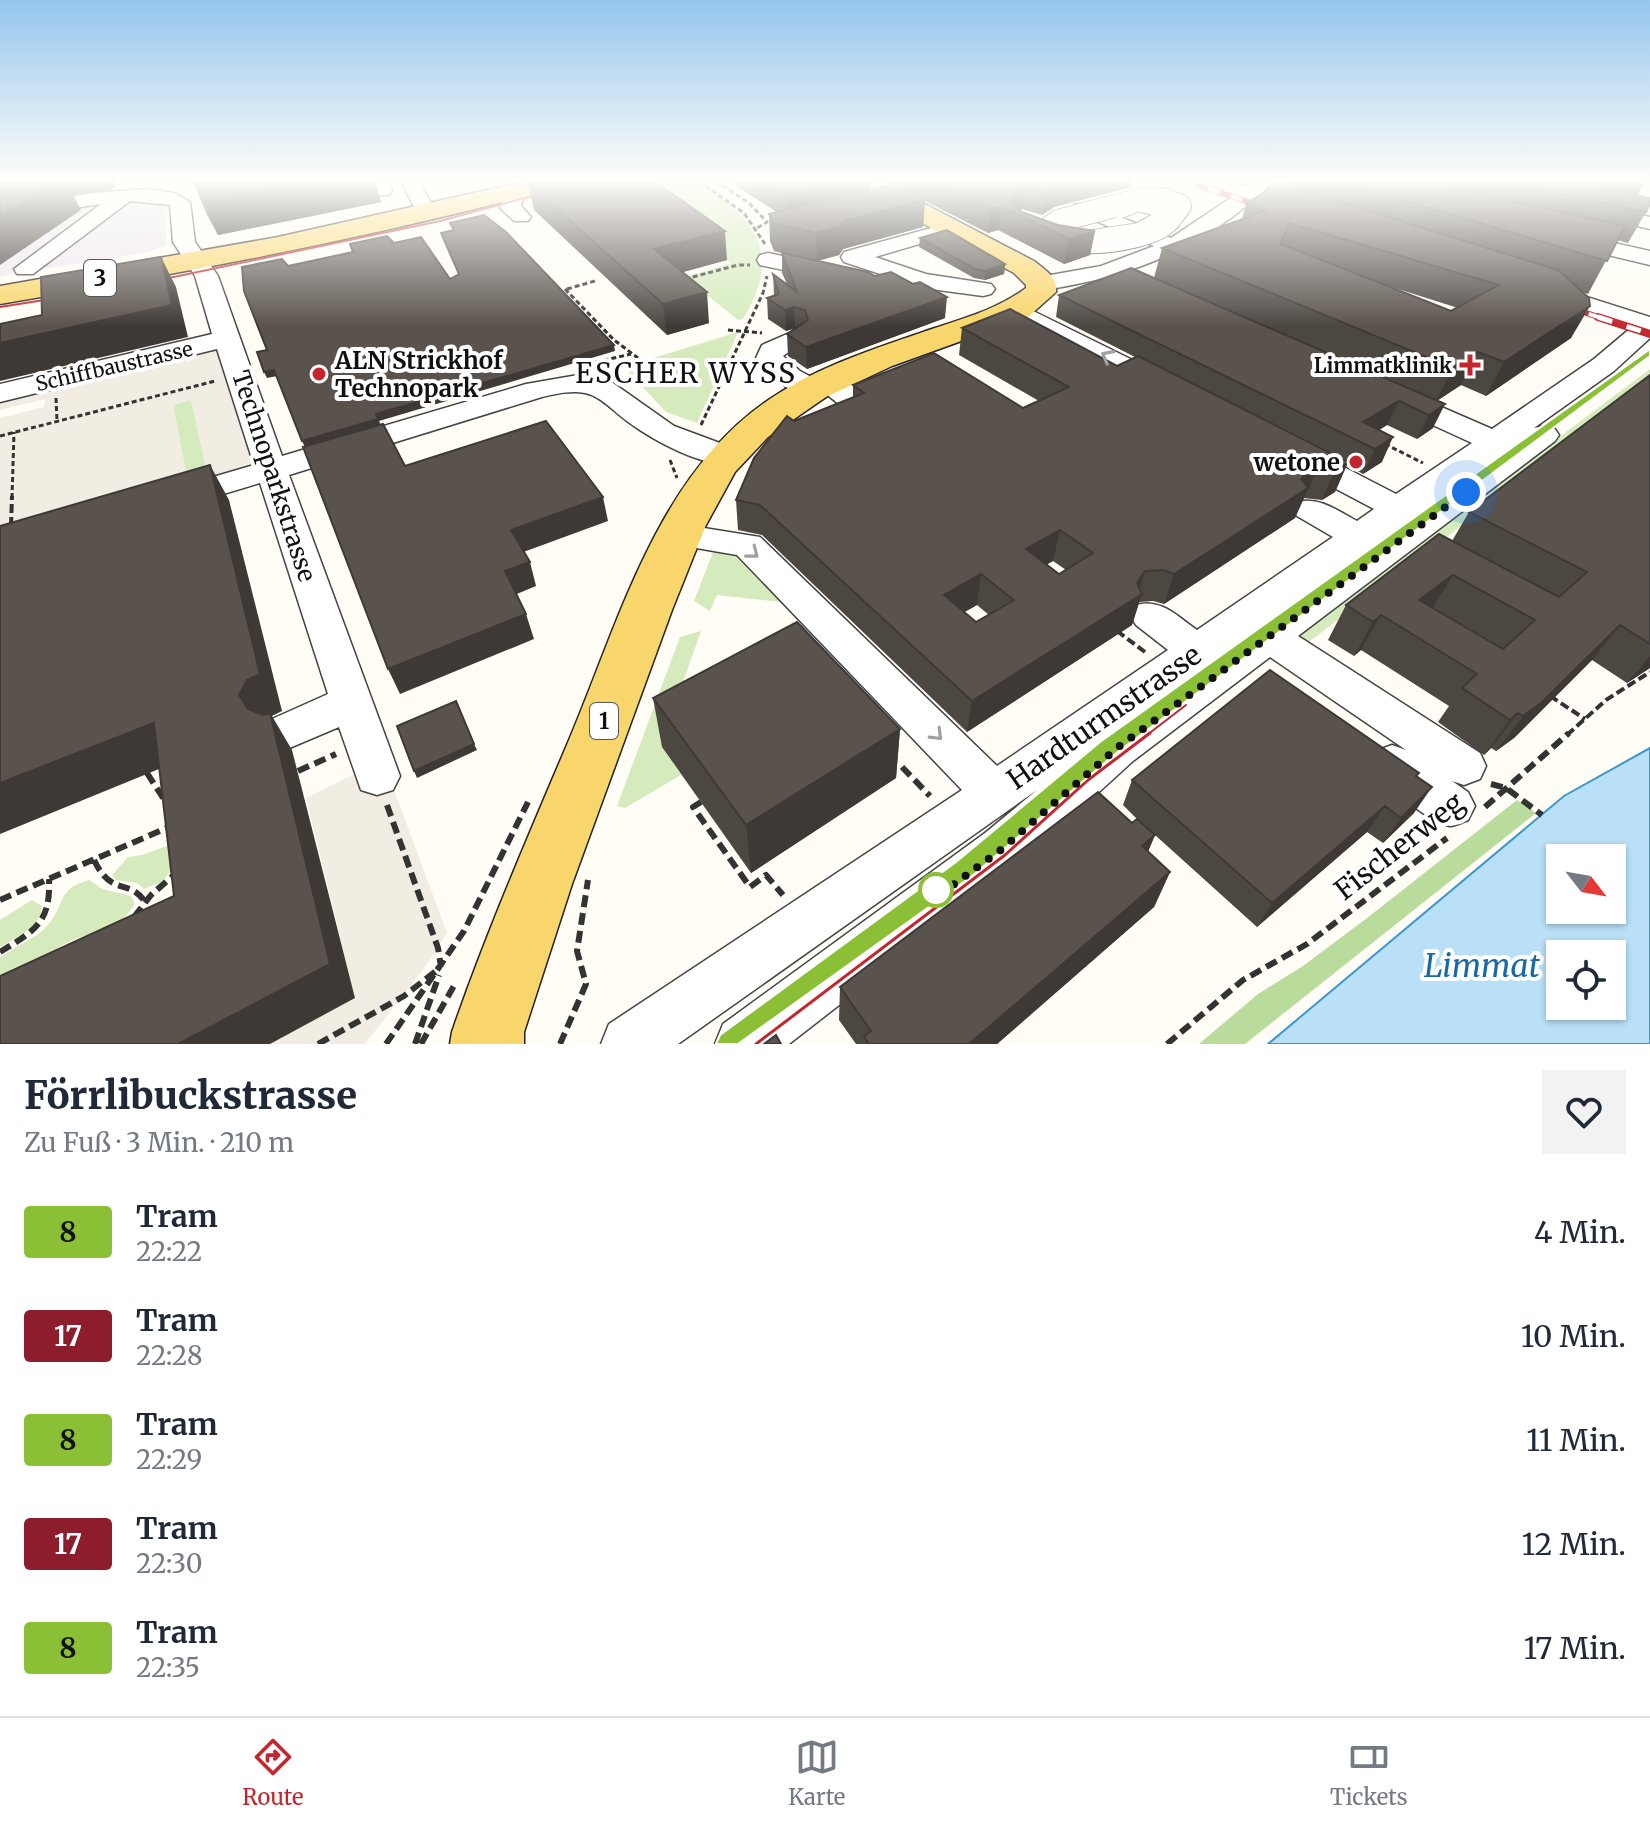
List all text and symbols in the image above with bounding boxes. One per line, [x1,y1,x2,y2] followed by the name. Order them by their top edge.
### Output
[84,260,116,296] road number: 3
[33,336,195,396] street label: Schiffbaustrasse
[334,345,504,404] place label: ALN Strickhof Technopark
[1100,351,1115,366] one-way arrow
[1314,353,1452,378] place label: Limmatklinik
[1459,354,1481,376] marker: Limmatklinik
[575,355,797,391] district label: ESCHER WYSS
[310,365,328,383] marker: ALN Strickhof Technopark
[225,366,323,586] street label: Technoparkstrasse
[1253,447,1340,478] place label: wetone
[1347,453,1365,471] marker: wetone
[1446,472,1486,512] your location
[743,543,758,557] one-way arrow
[1000,637,1208,797] street label: Hardturmstrasse
[590,703,618,739] road number: 1
[928,726,942,740] one-way arrow
[1327,784,1471,908] street label: Fischerweg
[1546,844,1626,924] north arrow
[1546,844,1626,1020] map controls
[919,873,953,907] unlabelled marker
[1546,940,1626,1020] button: locate
[1424,946,1541,986] water label: Limmat
[1542,1070,1626,1154] button: heart
[24,1072,357,1119] text: Förrlibuckstrasse
[24,1126,294,1159] text: Zu Fuß · 3 Min. · 210 m
[136,1197,218,1235] text: Tram
[1534,1213,1626,1251] text: 4 Min.
[59,1214,77,1250] text: 8
[136,1235,202,1268] text: 22:22
[136,1301,218,1339] text: Tram
[1521,1317,1626,1355] text: 10 Min.
[54,1318,82,1354] text: 17
[136,1339,202,1372] text: 22:28
[136,1405,218,1443] text: Tram
[1526,1421,1626,1459] text: 11 Min.
[59,1422,77,1458] text: 8
[136,1443,202,1476] text: 22:29
[136,1509,218,1547] text: Tram
[1521,1525,1626,1563] text: 12 Min.
[54,1526,82,1562] text: 17
[136,1547,203,1580] text: 22:30
[136,1613,218,1651] text: Tram
[1523,1629,1626,1667] text: 17 Min.
[59,1630,77,1666] text: 8
[136,1651,200,1684] text: 22:35
[242,1735,304,1811] tab: Route
[788,1735,845,1811] tab: Karte
[1330,1735,1408,1811] tab: Tickets

